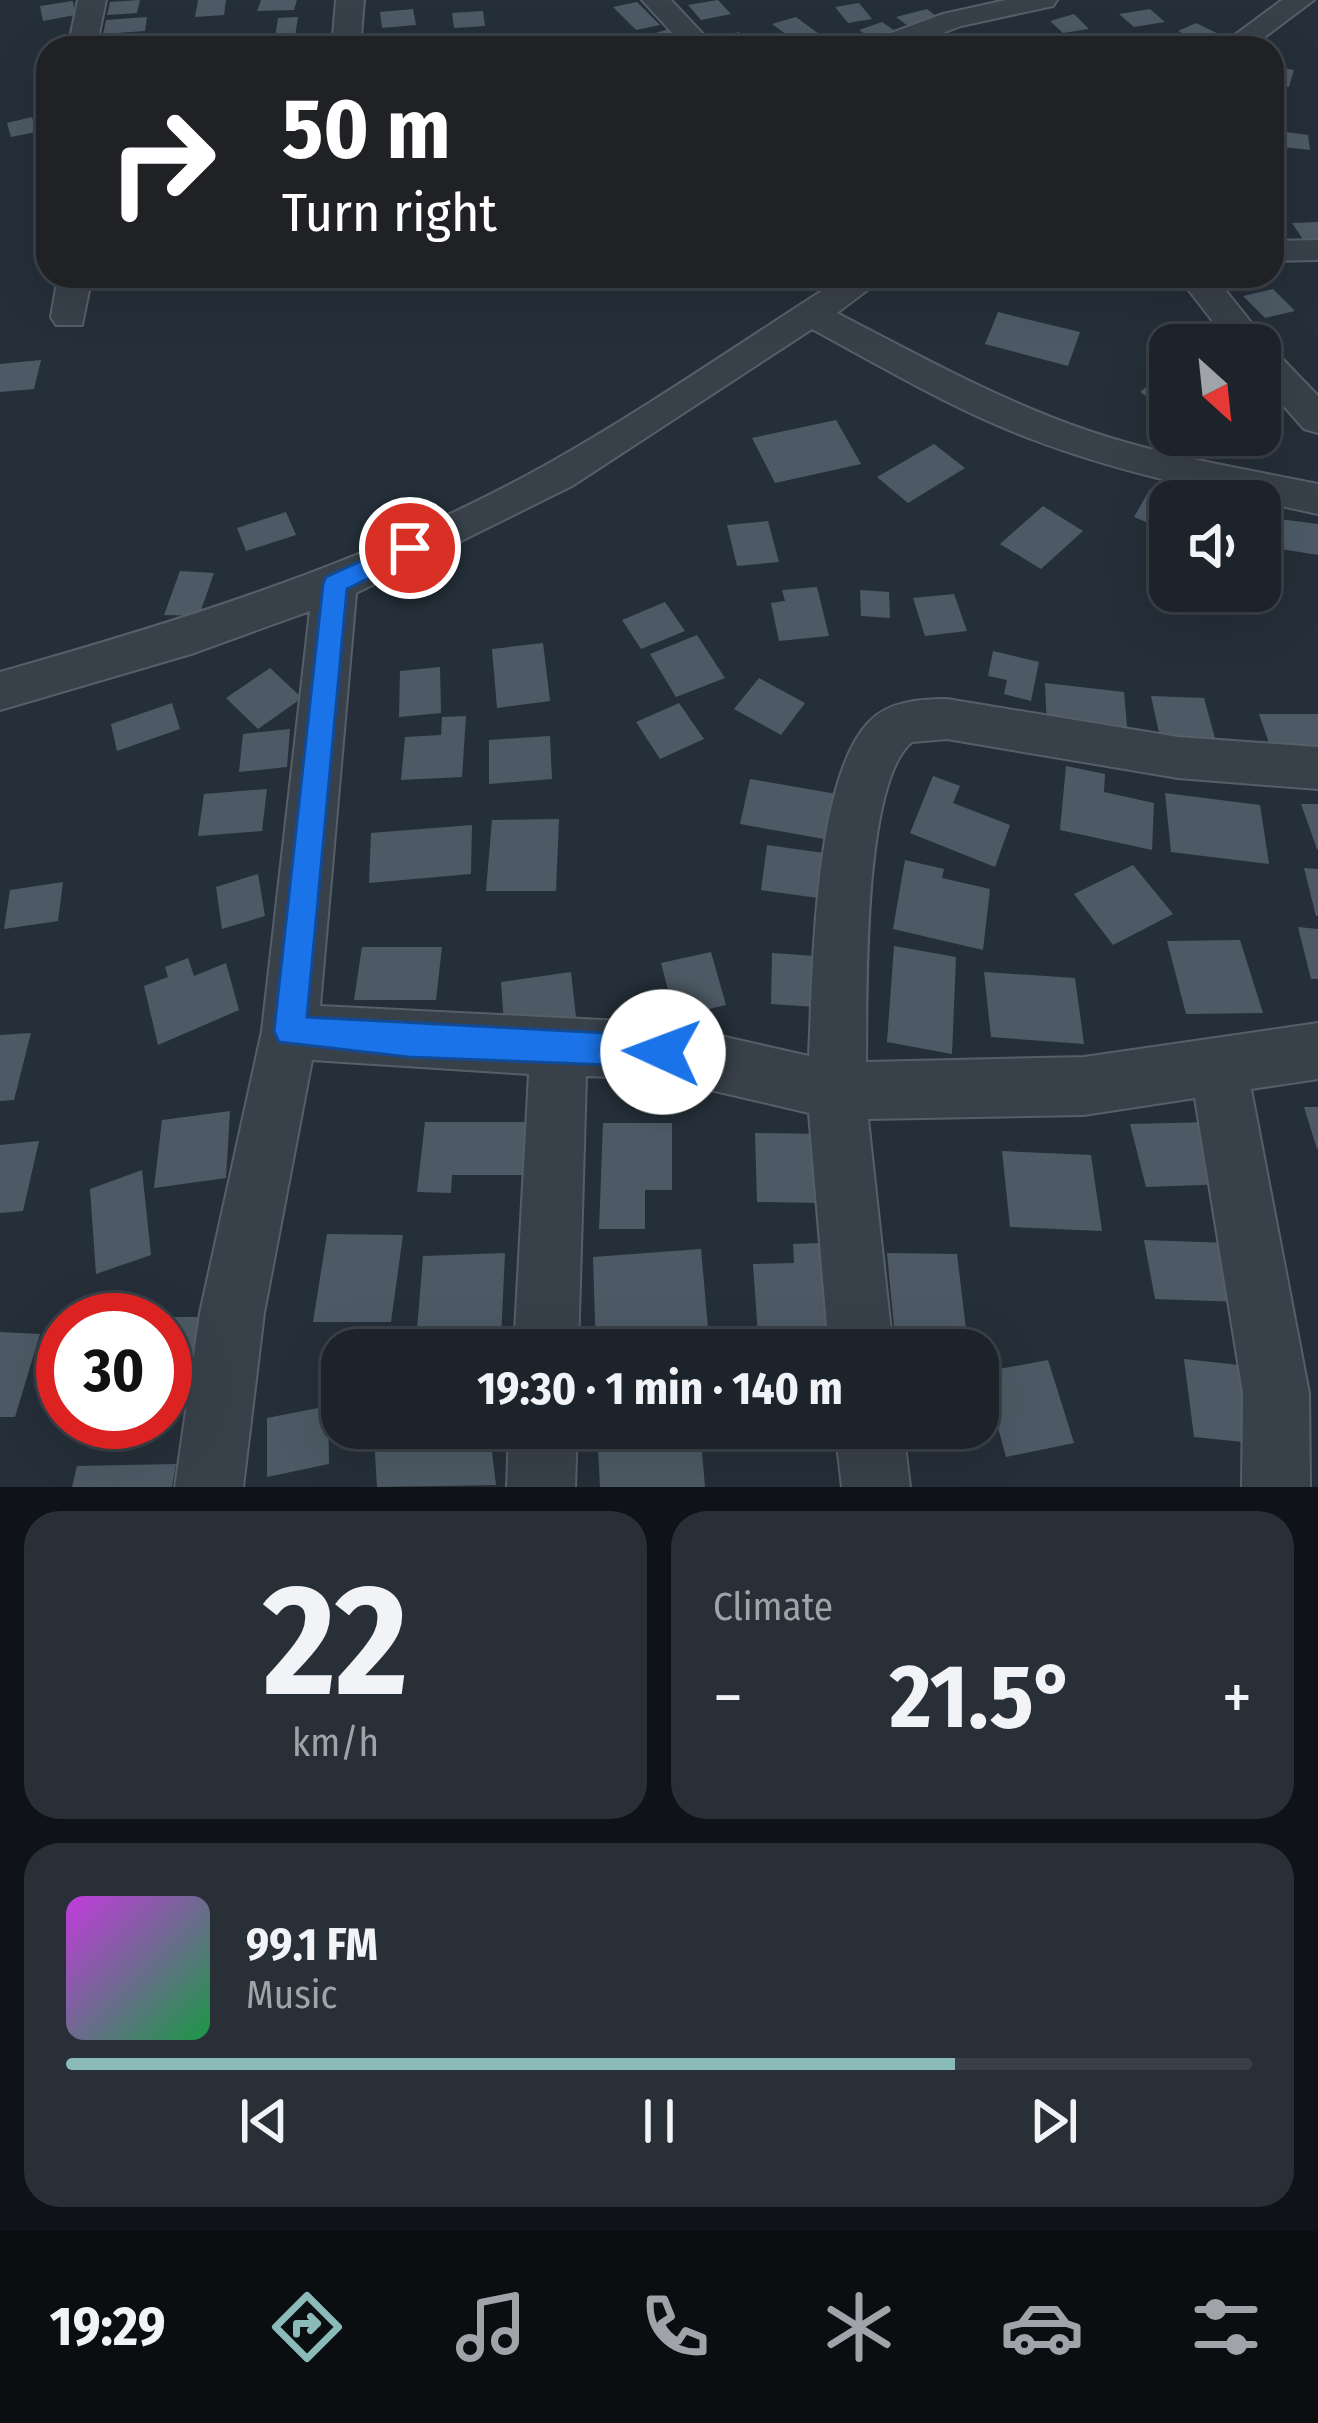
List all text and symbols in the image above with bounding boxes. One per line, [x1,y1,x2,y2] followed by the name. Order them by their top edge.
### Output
[282,79,451,180] text: 50 m
[84,84,240,240] icon: right
[282,181,497,245] text: Turn right
[1149,324,1281,456] north arrow
[1149,324,1281,612] map controls
[1149,480,1281,612] button: sound
[359,497,461,599] pin
[377,515,443,581] icon: arrive
[600,989,726,1115] position arrow
[36,1293,192,1449] speed limit sign: 30
[477,1362,843,1416] text: 19:30 · 1 min · 140 m
[263,1548,408,1735] text: 22
[713,1584,833,1630] text: Climate
[890,1643,1075,1751] text: 21.5°
[713,1658,743,1737] text: −
[1222,1658,1252,1737] text: +
[292,1720,379,1766] text: km/h
[246,1918,378,1972] text: 99.1 FM
[246,1972,337,2018] text: Music
[231,2088,297,2154] icon: previous
[626,2088,692,2154] icon: pause
[1021,2088,1087,2154] icon: next
[265,2285,349,2369] icon: directions
[449,2285,533,2369] icon: music
[633,2285,717,2369] icon: phone
[817,2285,901,2369] icon: climate
[1000,2285,1084,2369] icon: car
[1184,2285,1268,2369] icon: filters
[50,2295,166,2359] text: 19:29

